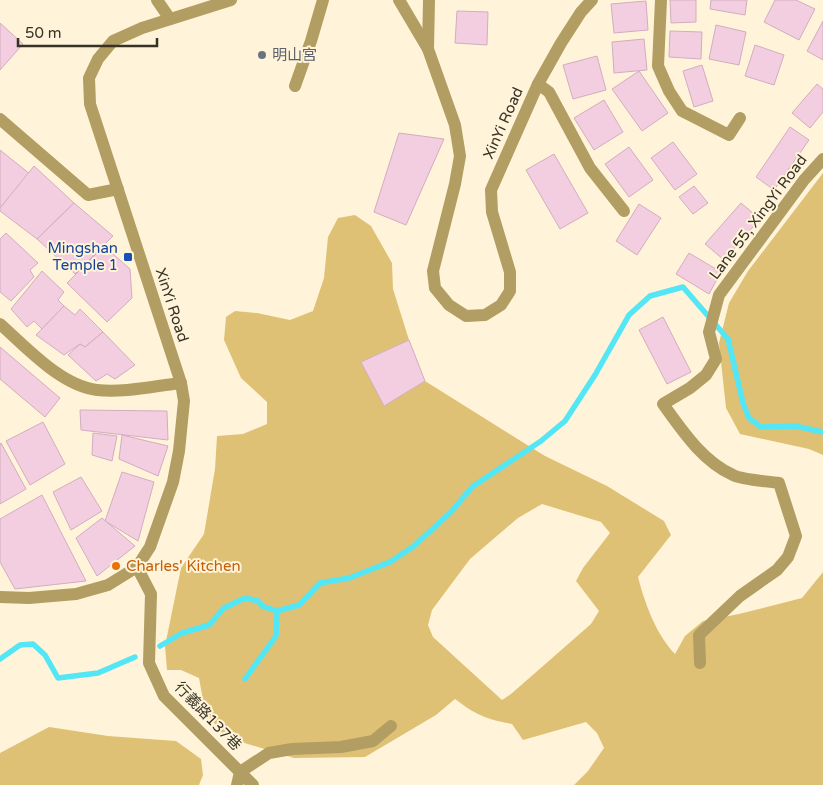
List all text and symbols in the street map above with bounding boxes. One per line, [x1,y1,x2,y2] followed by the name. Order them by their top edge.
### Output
[18,15,156,47] scale bar
[25,24,62,42] text: 50 m
[272,46,317,64] place label: 明山宮
[256,49,268,61] marker: 明山宮
[479,84,527,162] street label: XinYi Road
[705,151,811,283] street label: Lane 55, XingYi Road
[47,239,118,274] place label: Mingshan Temple 1
[122,251,134,263] marker: Mingshan Temple 1
[152,266,192,344] street label: XinYi Road
[126,557,241,575] place label: Charles' Kitchen
[110,560,122,572] marker: Charles' Kitchen
[171,678,245,754] street label: 行義路137巷

